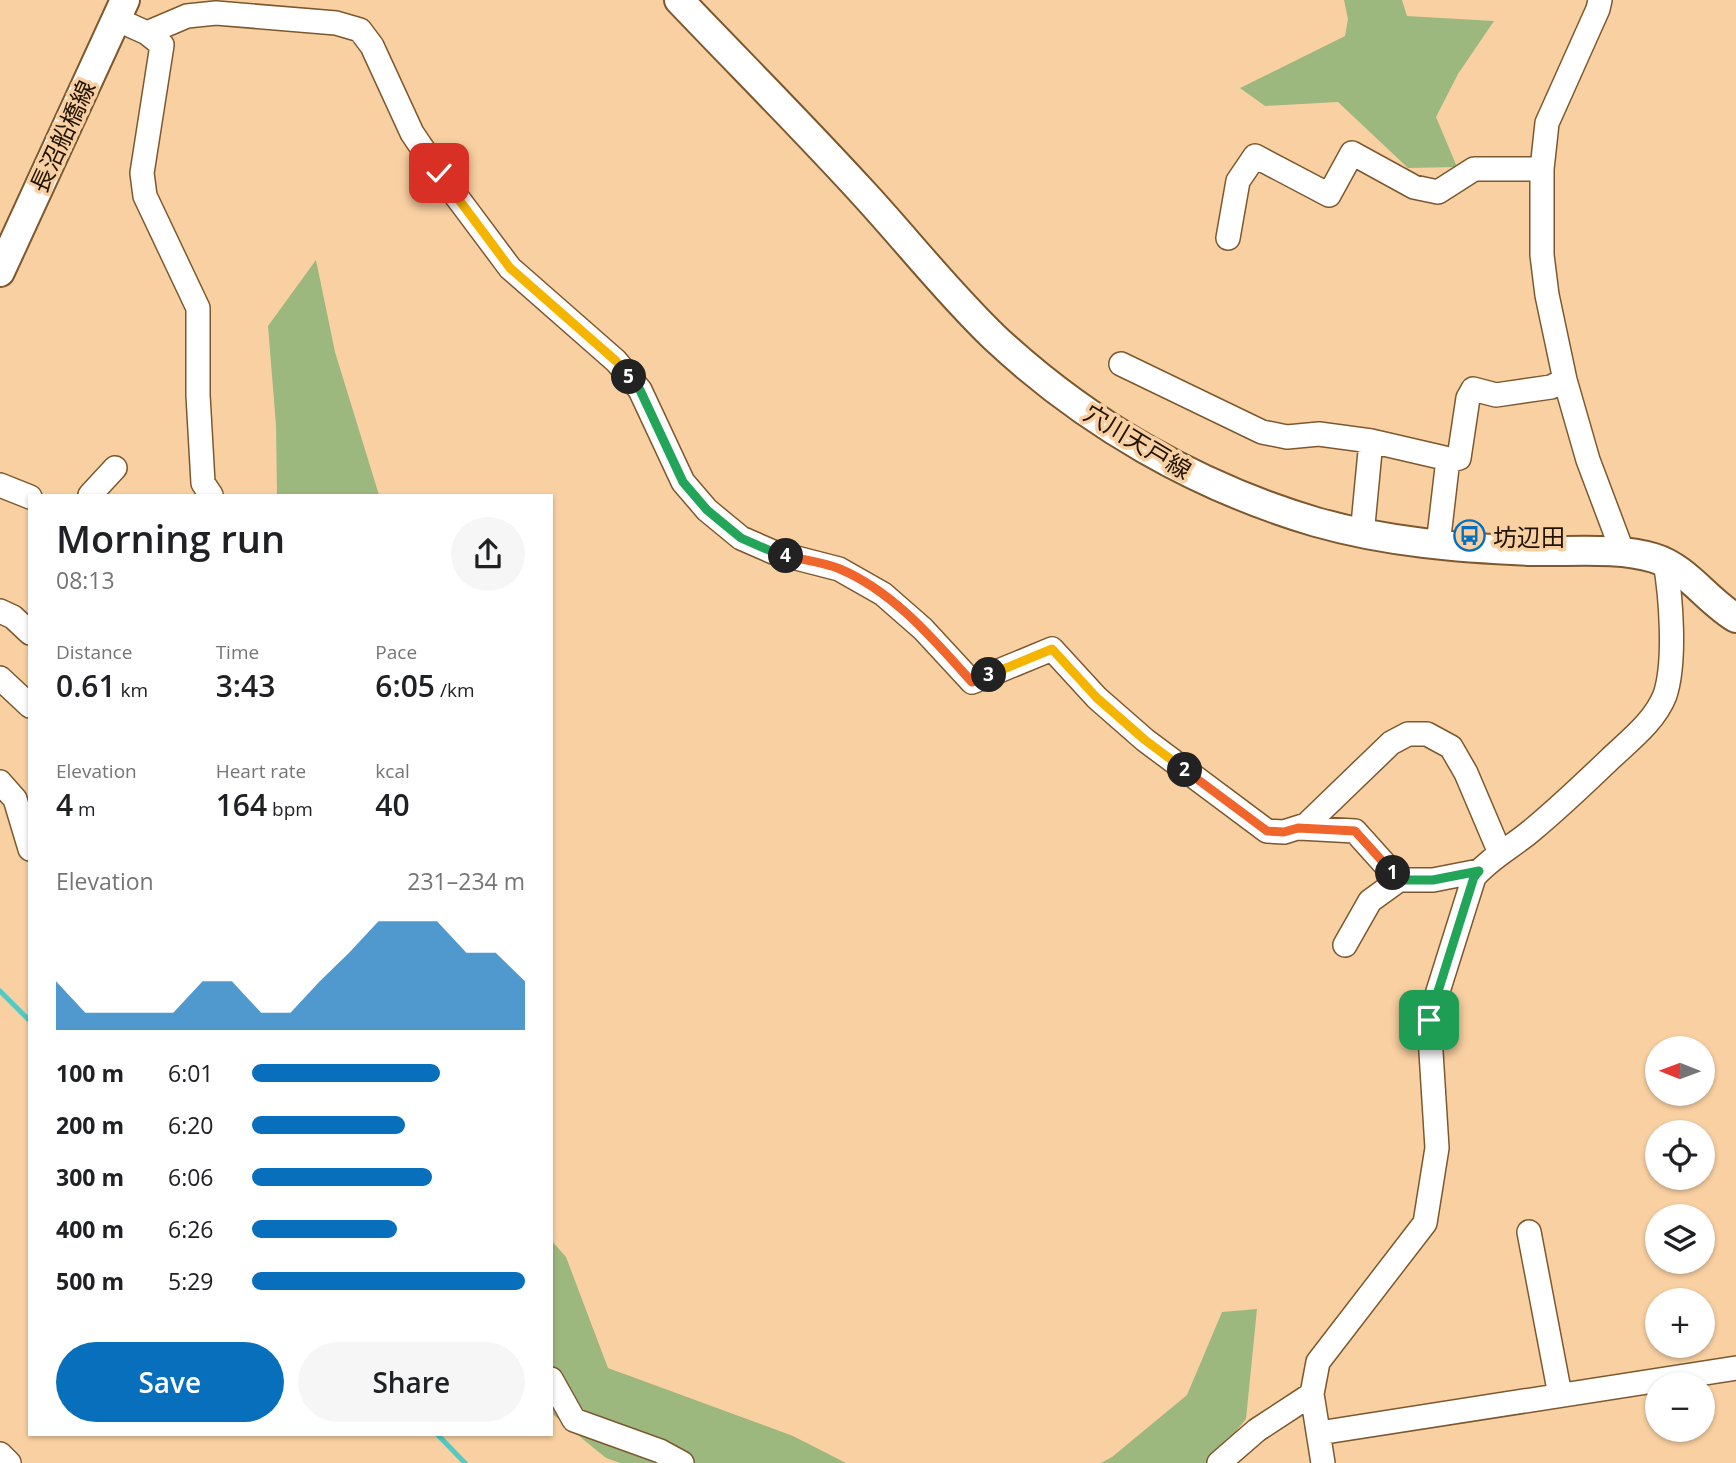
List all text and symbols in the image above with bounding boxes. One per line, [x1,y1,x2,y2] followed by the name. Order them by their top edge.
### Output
[22,75,102,197] street label: 長沼船橋線
[409,143,469,203] pin
[420,154,458,192] icon: check
[612,360,646,394] pin: 5
[623,363,634,389] text: 5
[1078,396,1198,486] street label: 穴川天戸線
[56,512,285,564] text: Morning run
[451,517,525,591] button: share
[1453,519,1487,553] bus stop icon: 坊辺田
[1493,520,1565,553] place label: 坊辺田
[768,538,804,574] pin: 4
[780,542,791,568] text: 4
[56,564,115,596] text: 08:13
[56,639,132,665] text: Distance
[216,639,259,665] text: Time
[375,639,417,665] text: Pace
[972,658,1006,692] pin: 3
[983,661,994,687] text: 3
[56,665,116,706] text: 0.61
[216,665,275,706] text: 3:43
[375,665,435,706] text: 6:05
[116,677,148,703] text: km
[435,677,475,703] text: /km
[1168,752,1202,788] pin: 2
[1179,756,1190,782] text: 2
[56,758,137,784] text: Elevation
[216,758,306,784] text: Heart rate
[375,758,410,784] text: kcal
[56,784,73,825] text: 4
[216,784,267,825] text: 164
[375,784,410,825] text: 40
[73,796,96,822] text: m
[267,796,313,822] text: bpm
[1376,856,1410,890] pin: 1
[1387,859,1398,885] text: 1
[56,865,154,897] text: Elevation
[407,865,525,897] text: 231–234 m
[1399,990,1459,1050] pin
[1410,1001,1448,1039] icon: arrive
[1645,1036,1715,1106] north arrow
[1645,1036,1715,1442] map controls
[56,1057,124,1089] text: 100 m
[168,1057,214,1089] text: 6:01
[56,1109,124,1141] text: 200 m
[168,1109,214,1141] text: 6:20
[1645,1120,1715,1190] button: locate
[56,1161,124,1193] text: 300 m
[168,1161,214,1193] text: 6:06
[1645,1204,1715,1274] button: layers
[56,1213,124,1245] text: 400 m
[168,1213,214,1245] text: 6:26
[56,1265,124,1297] text: 500 m
[168,1265,214,1297] text: 5:29
[1645,1288,1715,1358] button: +
[56,1342,284,1422] button: Save
[298,1342,525,1422] button: Share
[1645,1372,1715,1442] button: −

